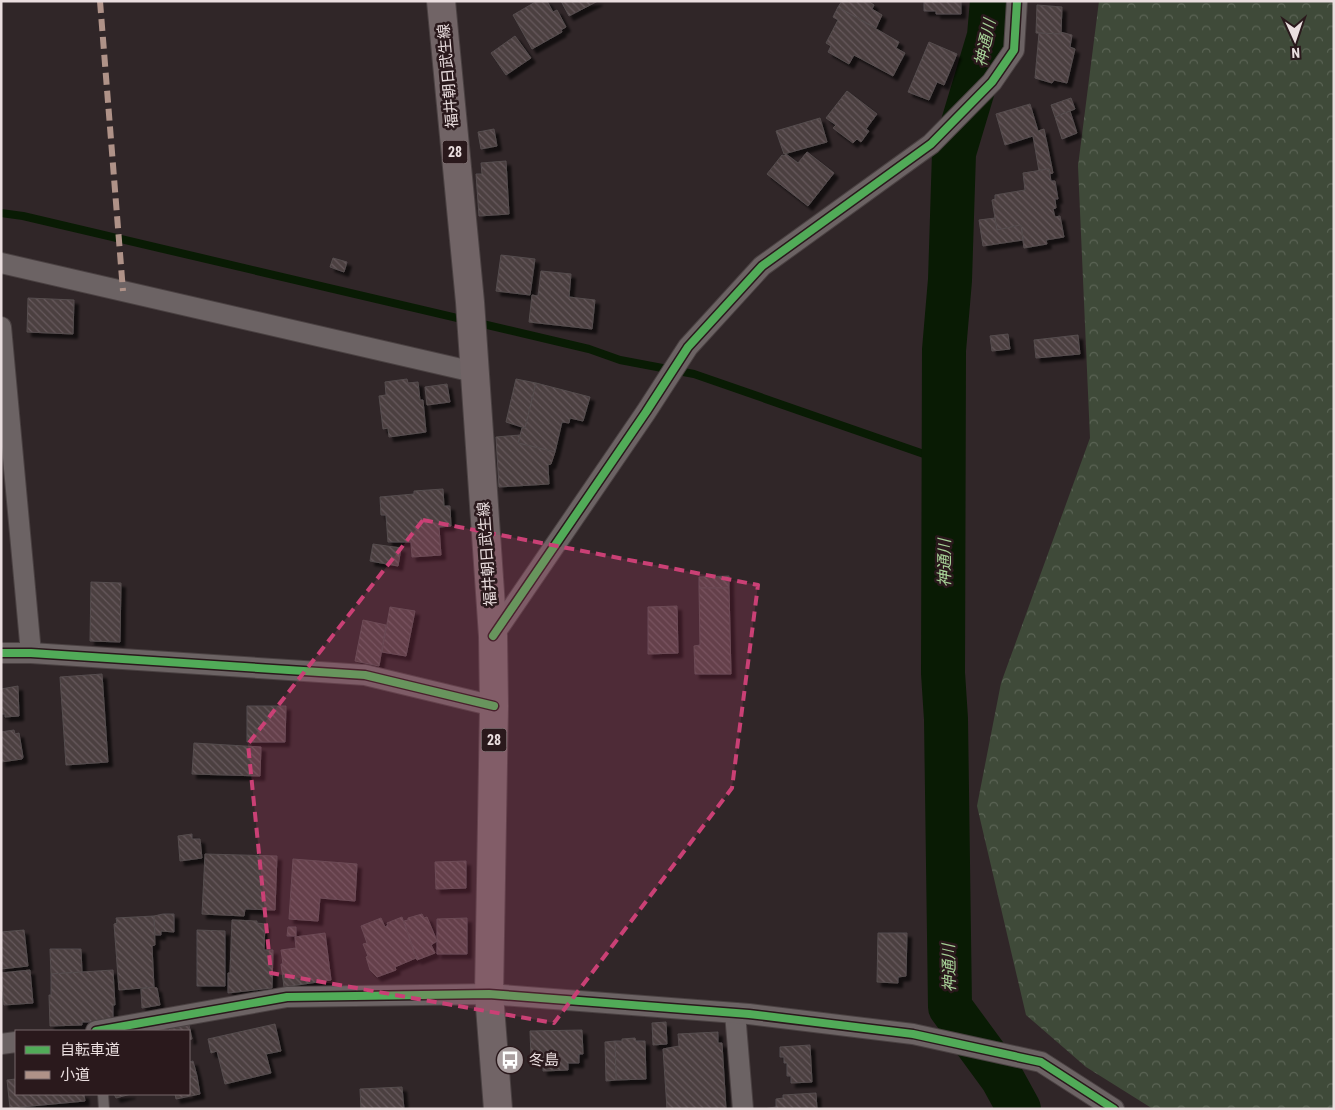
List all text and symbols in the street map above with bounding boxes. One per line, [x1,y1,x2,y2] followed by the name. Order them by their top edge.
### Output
[1270,15,1320,65] north arrow
[971,16,1000,68] water label: 神通川
[434,23,462,129] street label: 福井朝日武生線
[1291,45,1300,61] text: N
[442,140,468,163] road number: 28
[474,501,500,607] street label: 福井朝日武生線
[935,537,954,587] water label: 神通川
[482,728,506,752] road number: 28
[939,942,959,992] water label: 神通川
[15,1030,190,1095] legend
[60,1041,120,1059] text: 自転車道
[495,1045,525,1075] bus stop icon: 冬島
[529,1051,559,1069] place label: 冬島
[60,1066,90,1084] text: 小道

